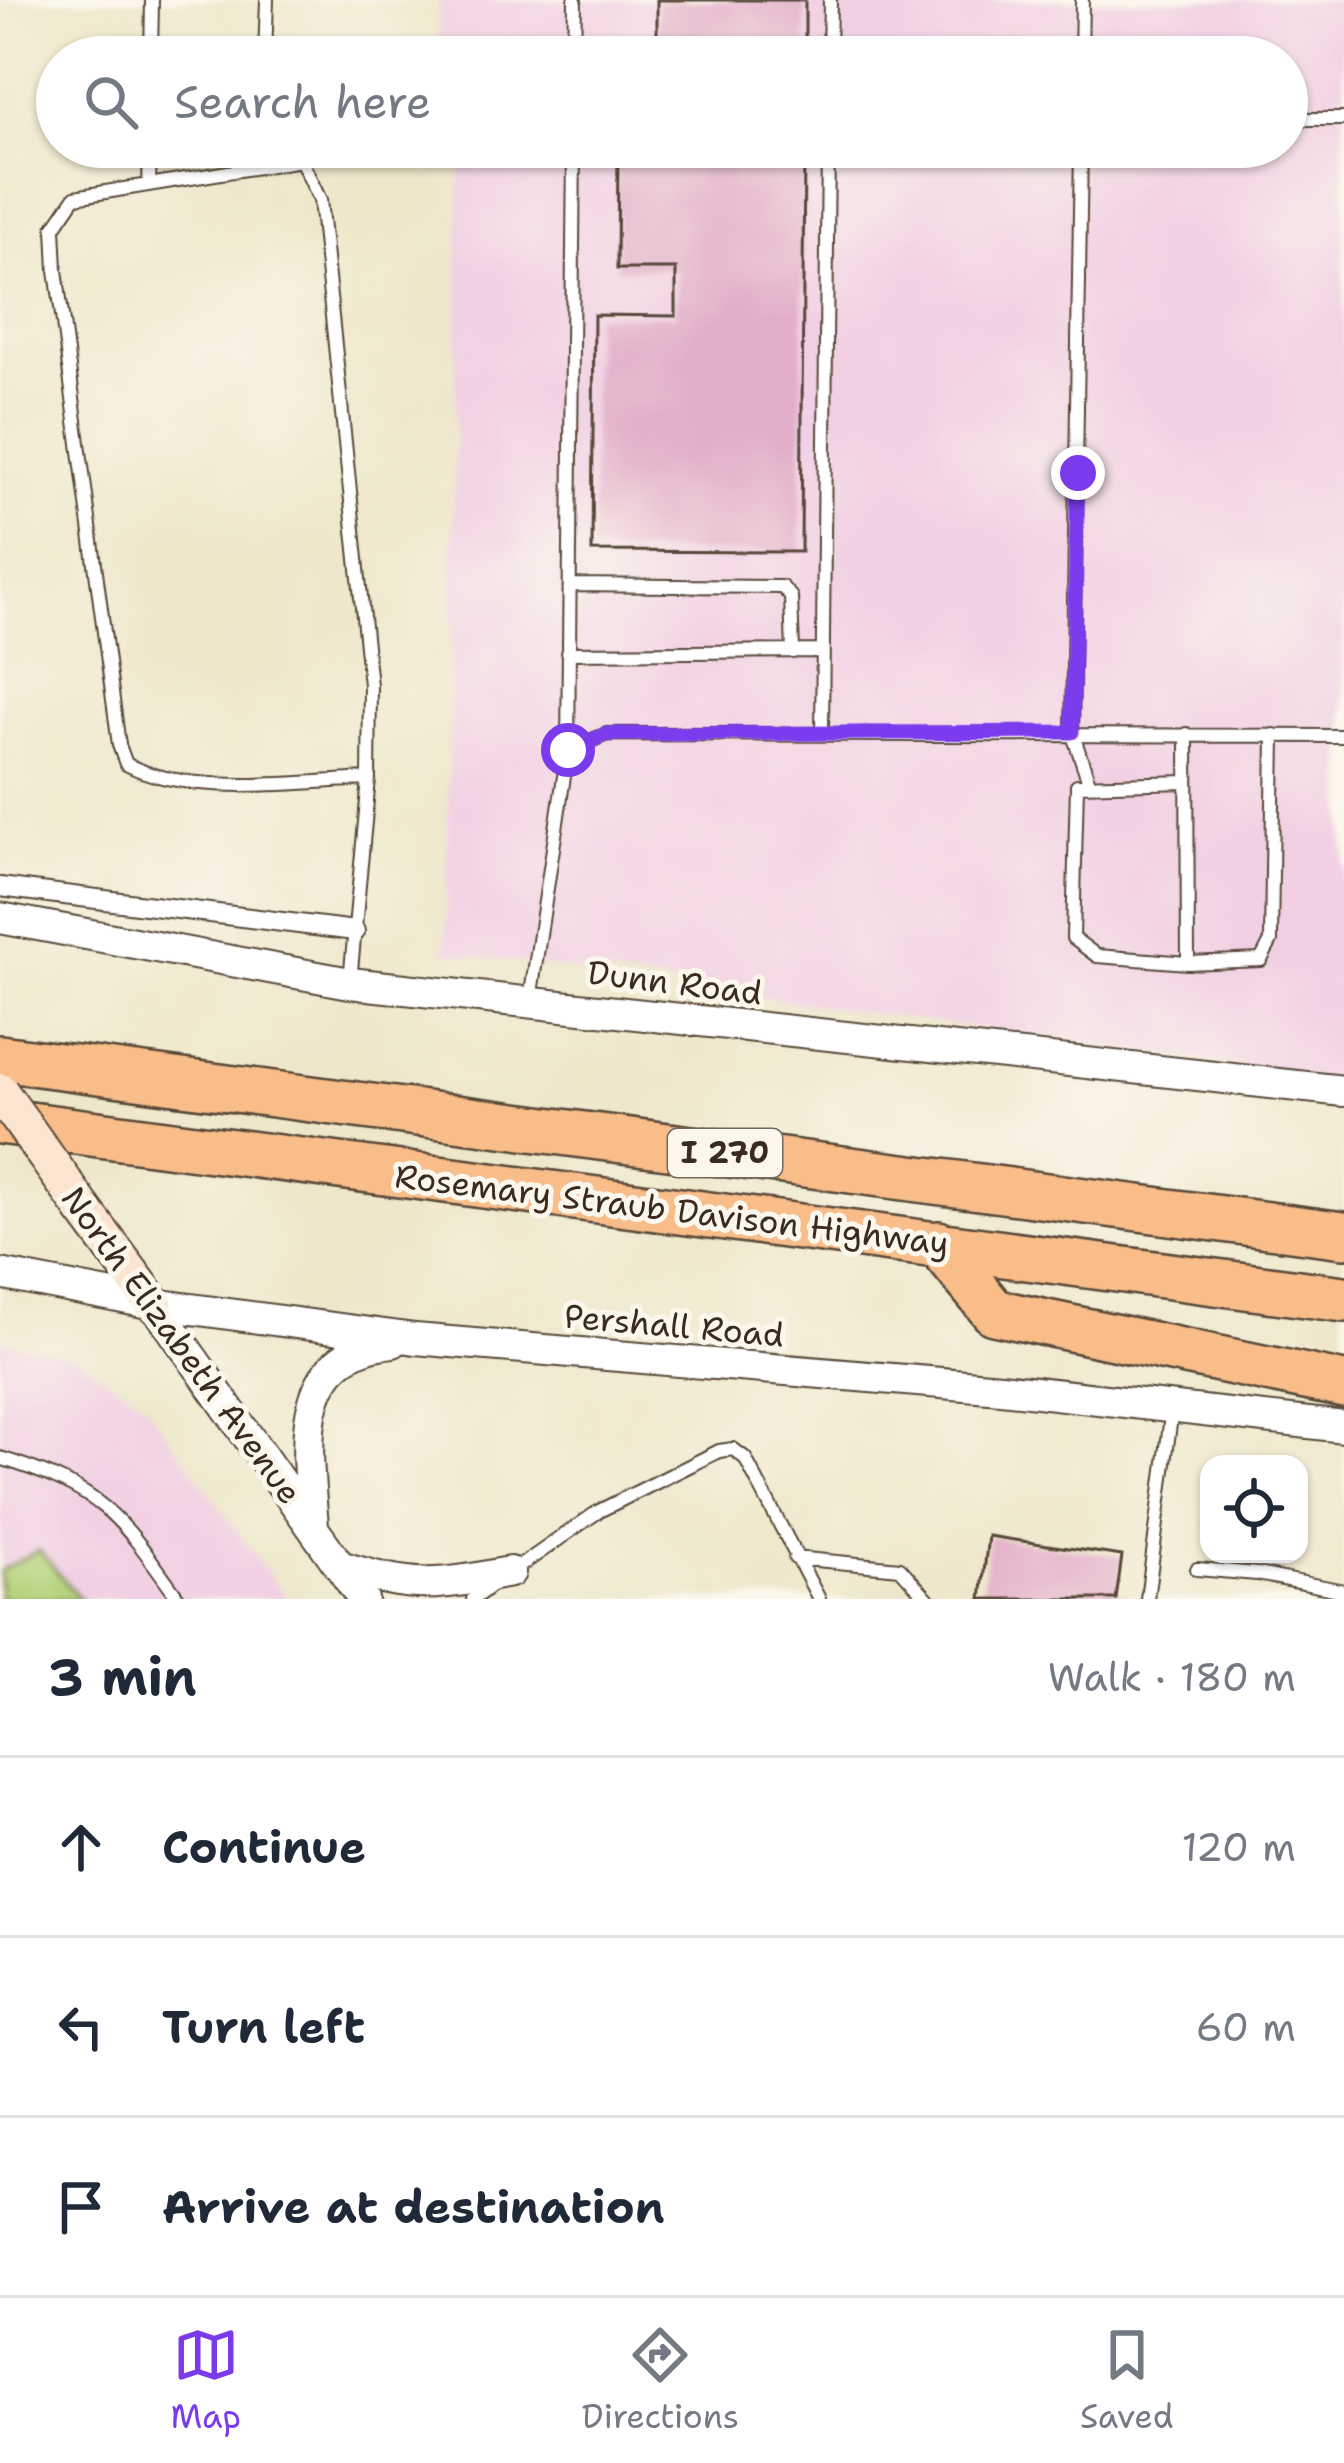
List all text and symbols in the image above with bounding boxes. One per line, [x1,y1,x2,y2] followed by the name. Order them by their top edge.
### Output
[36,36,1308,168] search box
[78,69,144,135] icon: search
[174,72,431,132] text: Search here
[1051,446,1105,500] route end
[541,723,595,777] route start
[585,949,765,1016] street label: Dunn Road
[668,1129,782,1177] road number: I 270
[392,1153,951,1266] street label: Rosemary Straub Davison Highway
[51,1177,312,1513] street label: North Elizabeth Avenue
[562,1293,786,1358] street label: Pershall Road
[1200,1455,1308,1563] map controls
[1200,1455,1308,1563] button: locate
[48,1643,197,1711] text: 3 min
[1048,1651,1296,1703] text: Walk · 180 m
[48,1814,114,1880] icon: ahead
[162,1817,366,1877] text: Continue
[1181,1821,1296,1873] text: 120 m
[48,1994,114,2060] icon: left
[162,1997,365,2057] text: Turn left
[1196,2001,1296,2053] text: 60 m
[48,2174,114,2240] icon: arrive
[162,2177,665,2237] text: Arrive at destination
[170,2322,241,2439] tab: Map
[582,2322,739,2439] tab: Directions
[1080,2322,1174,2439] tab: Saved

